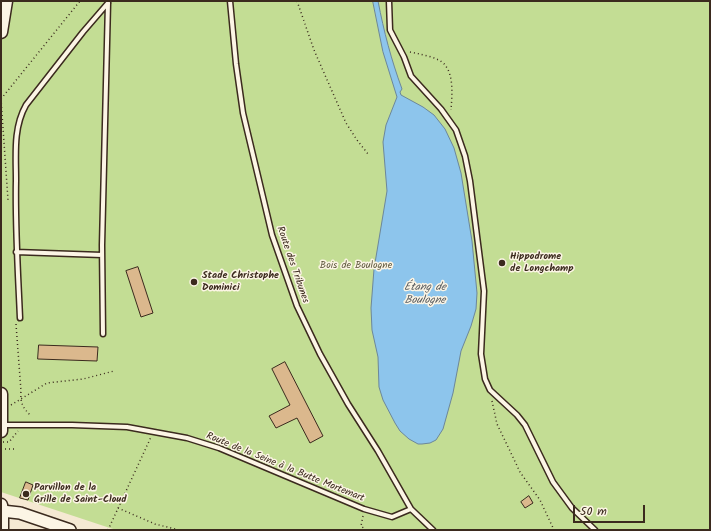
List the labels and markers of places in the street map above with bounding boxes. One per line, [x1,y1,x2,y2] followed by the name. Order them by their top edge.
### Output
[510,251,574,274] place label: Hippodrome de Longchamp
[497,258,507,268] marker: Hippodrome de Longchamp
[202,270,279,294] place label: Stade Christophe Dominici
[189,277,199,287] marker: Stade Christophe Dominici
[34,482,127,506] place label: Parvillon de la Grille de Saint-Cloud
[21,489,31,499] marker: Parvillon de la Grille de Saint-Cloud

